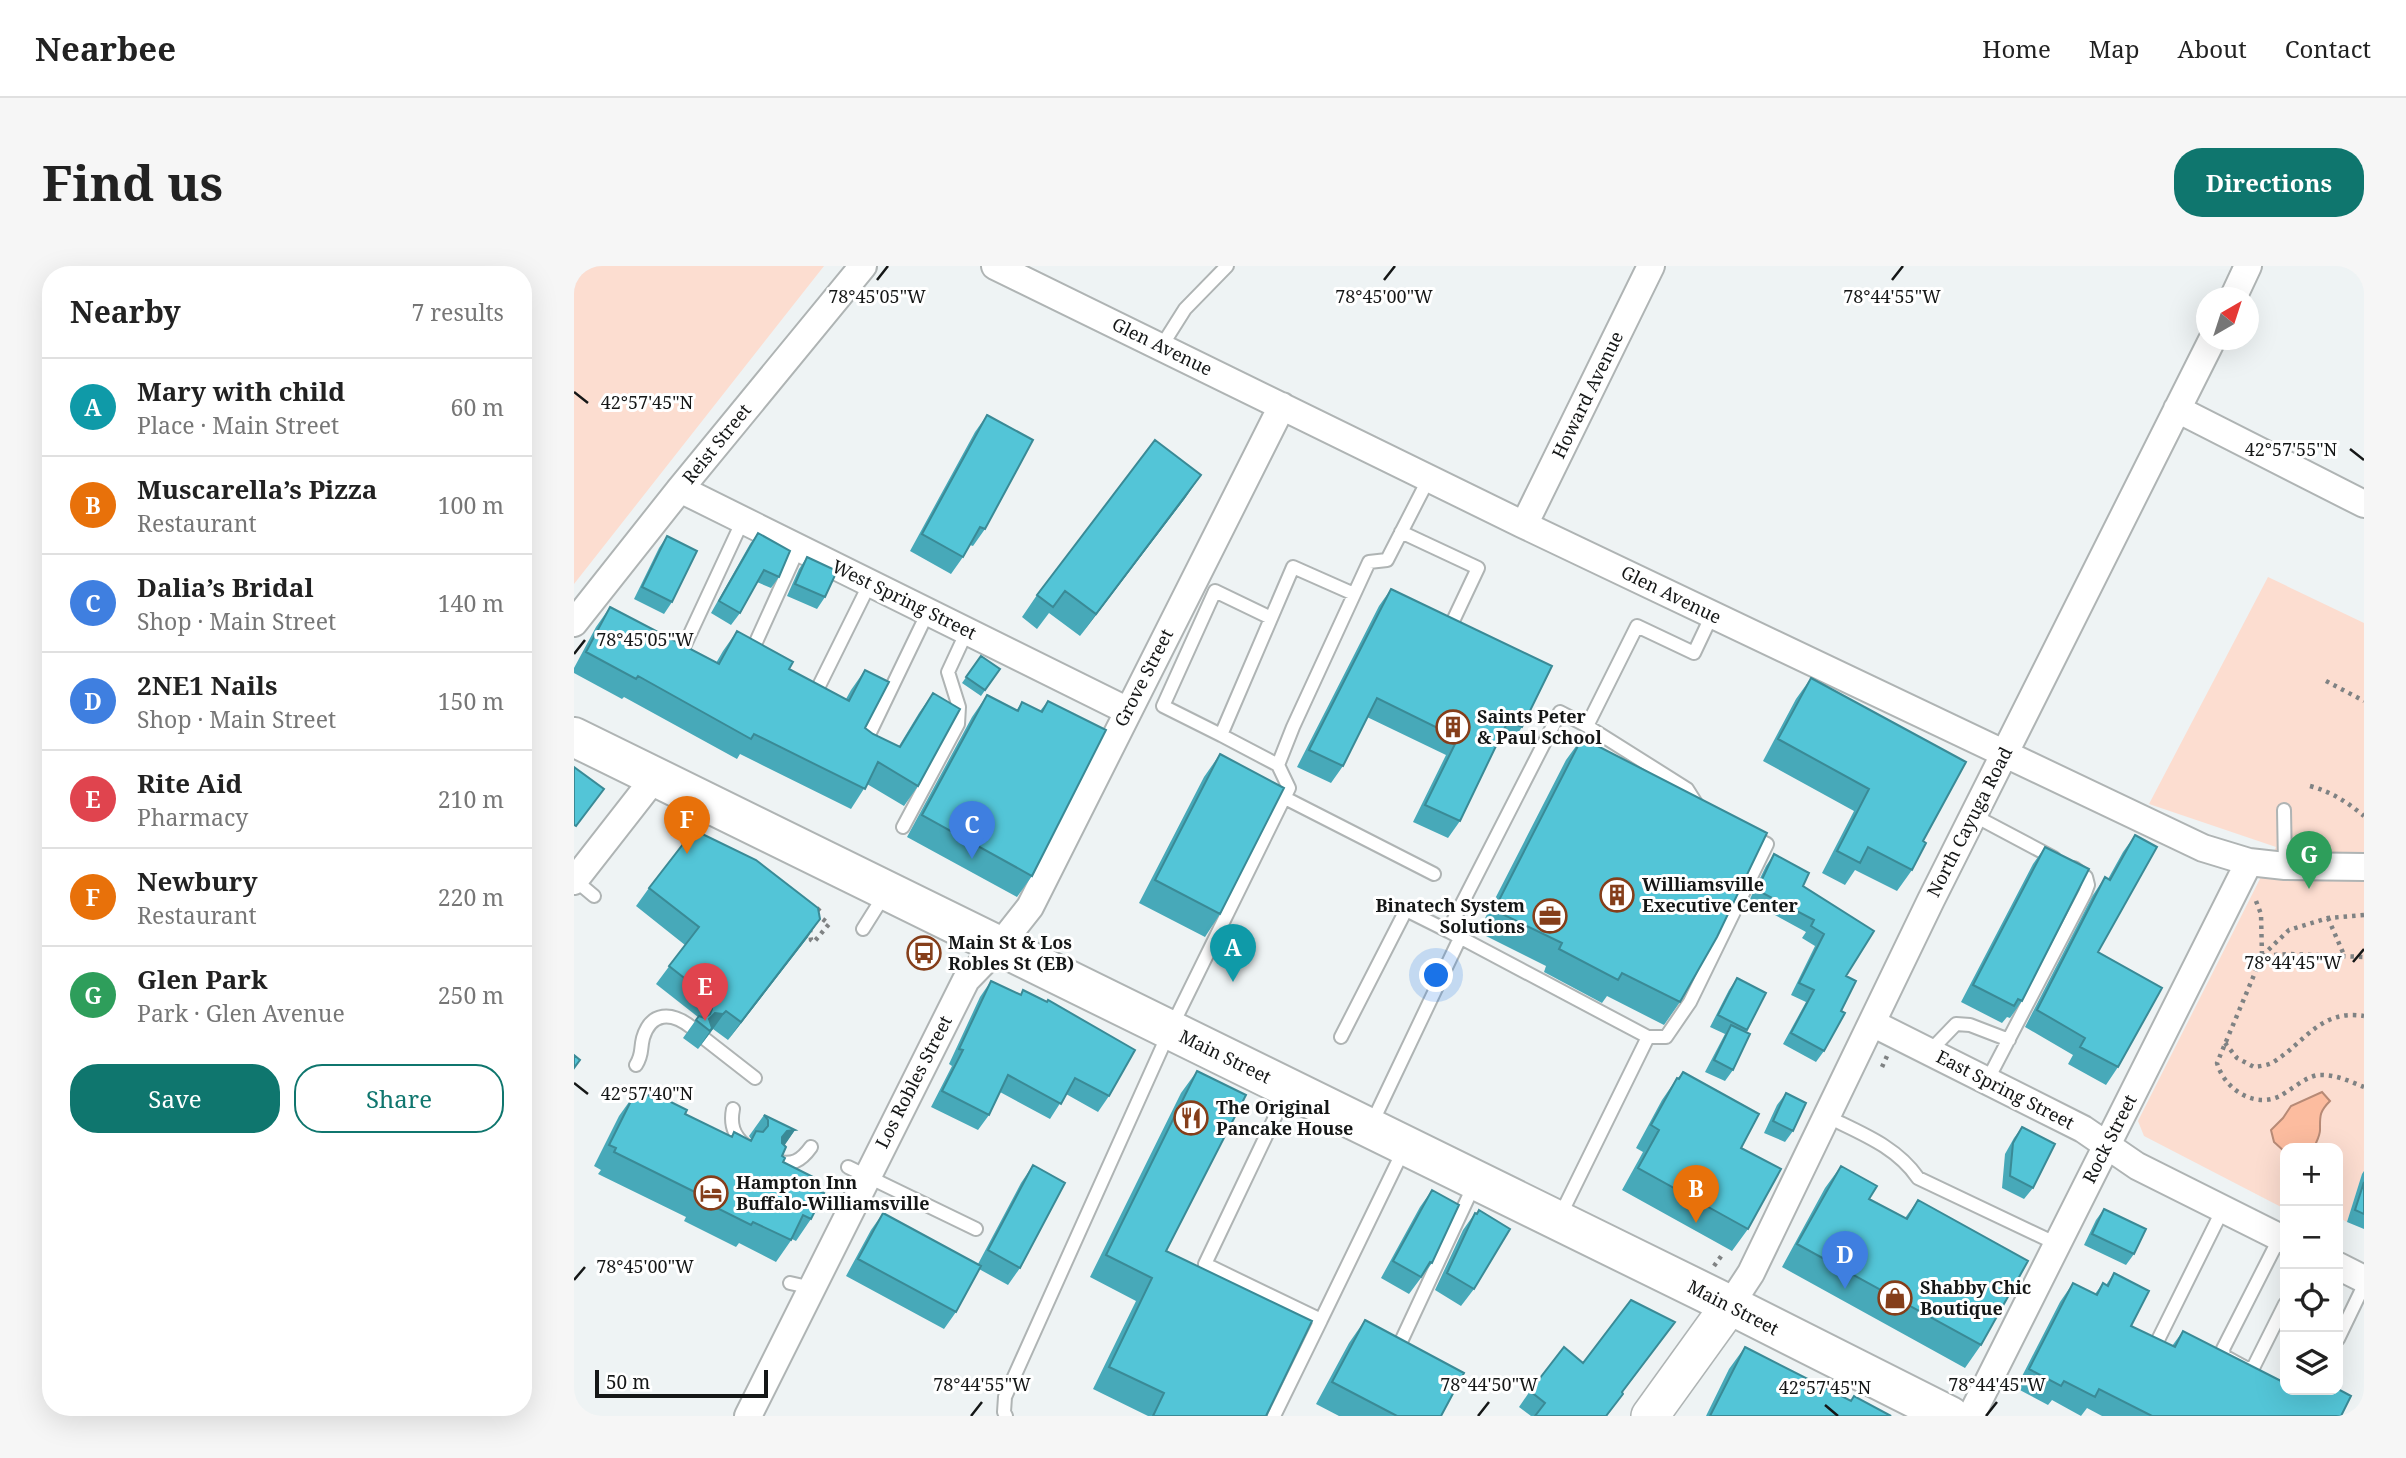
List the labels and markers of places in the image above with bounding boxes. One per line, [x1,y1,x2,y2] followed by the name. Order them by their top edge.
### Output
[1477,704,1602,749] place label: Saints Peter & Paul School
[1434,708,1472,746] building icon: Saints Peter & Paul School
[664,796,710,854] pin: F
[949,801,995,859] pin: C
[2286,831,2332,889] pin: G
[1642,872,1799,917] place label: Williamsville Executive Center
[1598,876,1636,914] building icon: Williamsville Executive Center
[1376,893,1525,938] place label: Binatech System Solutions
[1531,897,1569,935] office icon: Binatech System Solutions
[1210,924,1256,982] pin: A
[948,930,1074,975] place label: Main St & Los Robles St (EB)
[905,934,943,972] bus stop icon: Main St & Los Robles St (EB)
[682,963,728,1021] pin: E
[1216,1095,1353,1140] place label: The Original Pancake House
[1172,1099,1210,1137] restaurant icon: The Original Pancake House
[1673,1165,1719,1223] pin: B
[736,1170,930,1215] place label: Hampton Inn Buffalo-Williamsville
[692,1174,730,1212] hotel icon: Hampton Inn Buffalo-Williamsville
[1822,1231,1868,1289] pin: D
[1920,1275,2031,1320] place label: Shabby Chic Boutique
[1876,1279,1914,1317] shop icon: Shabby Chic Boutique

